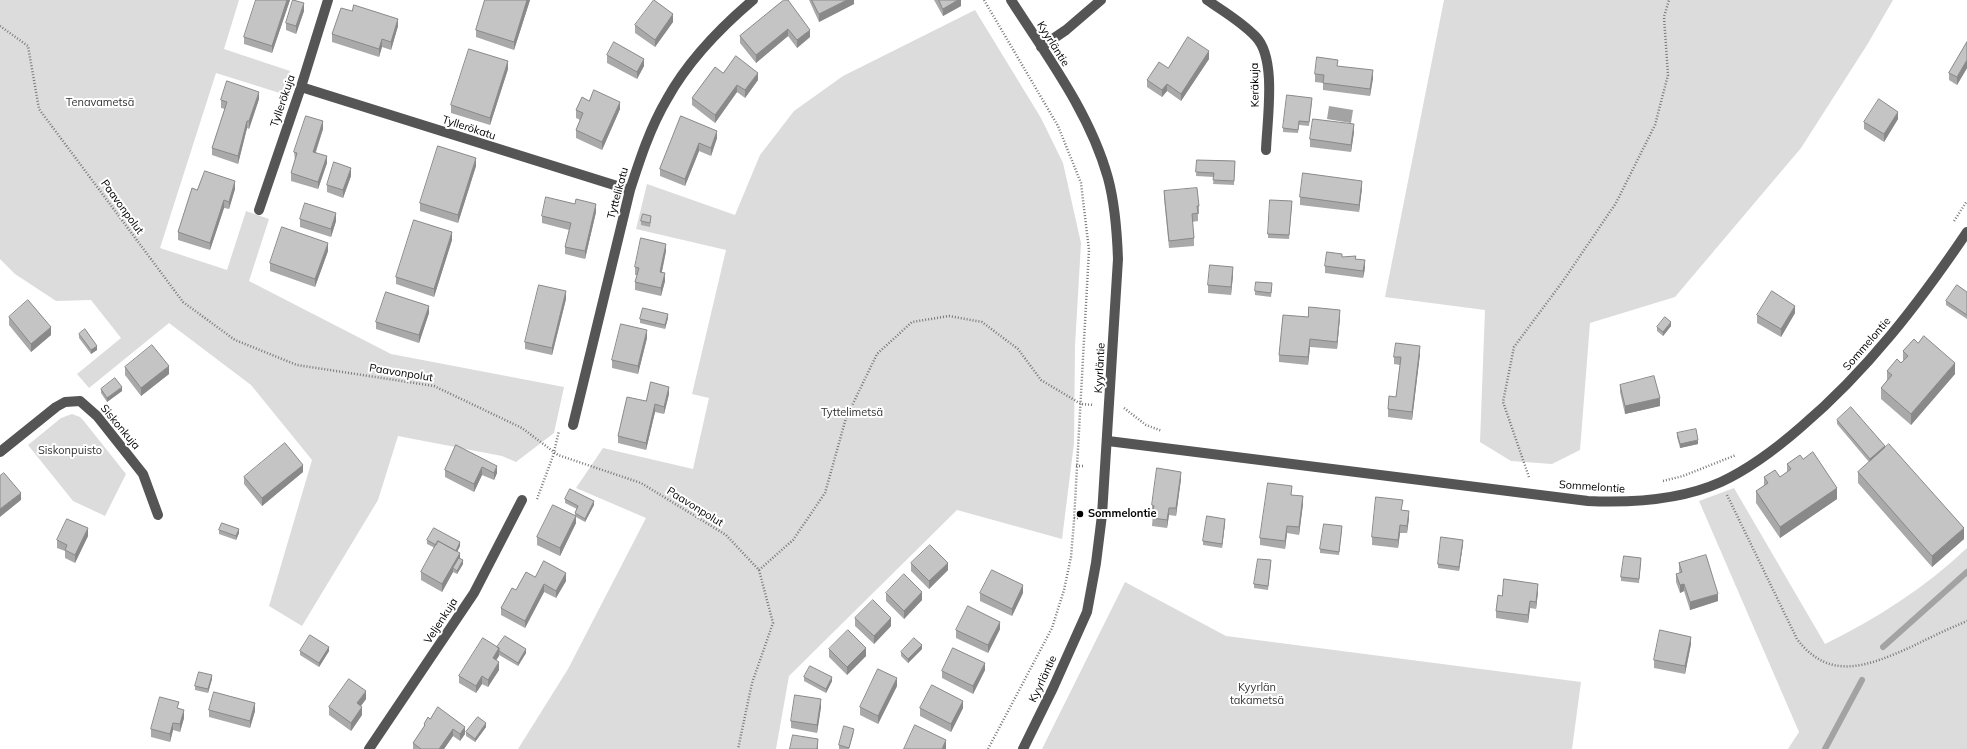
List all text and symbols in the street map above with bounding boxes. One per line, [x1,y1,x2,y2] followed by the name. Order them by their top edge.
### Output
[1034,19,1072,69] street label: Kyyrläntie
[1248,63,1262,107] street label: Keräkuja
[268,73,298,129] street label: Tyllerökuja
[66,96,134,110] park label: Tenavametsä
[441,113,497,143] street label: Tyllerökatu
[605,166,631,220] street label: Tyttelikatu
[98,177,146,237] street label: Paavonpolut
[1840,315,1894,373] street label: Sommelontie
[1092,342,1108,394] street label: Kyyrläntie
[368,361,434,385] street label: Paavonpolut
[97,402,143,452] street label: Siskonkuja
[821,406,883,420] park label: Tyttelimetsä
[38,444,102,458] park label: Siskonpuisto
[1559,478,1625,496] street label: Sommelontie
[664,484,726,530] street label: Paavonpolut
[1088,507,1156,521] place label: Sommelontie
[1075,509,1085,519] marker: Sommelontie
[421,596,461,646] street label: Veljenkuja
[1026,653,1060,705] street label: Kyyrläntie
[1230,681,1284,707] park label: Kyyrlän takametsä

